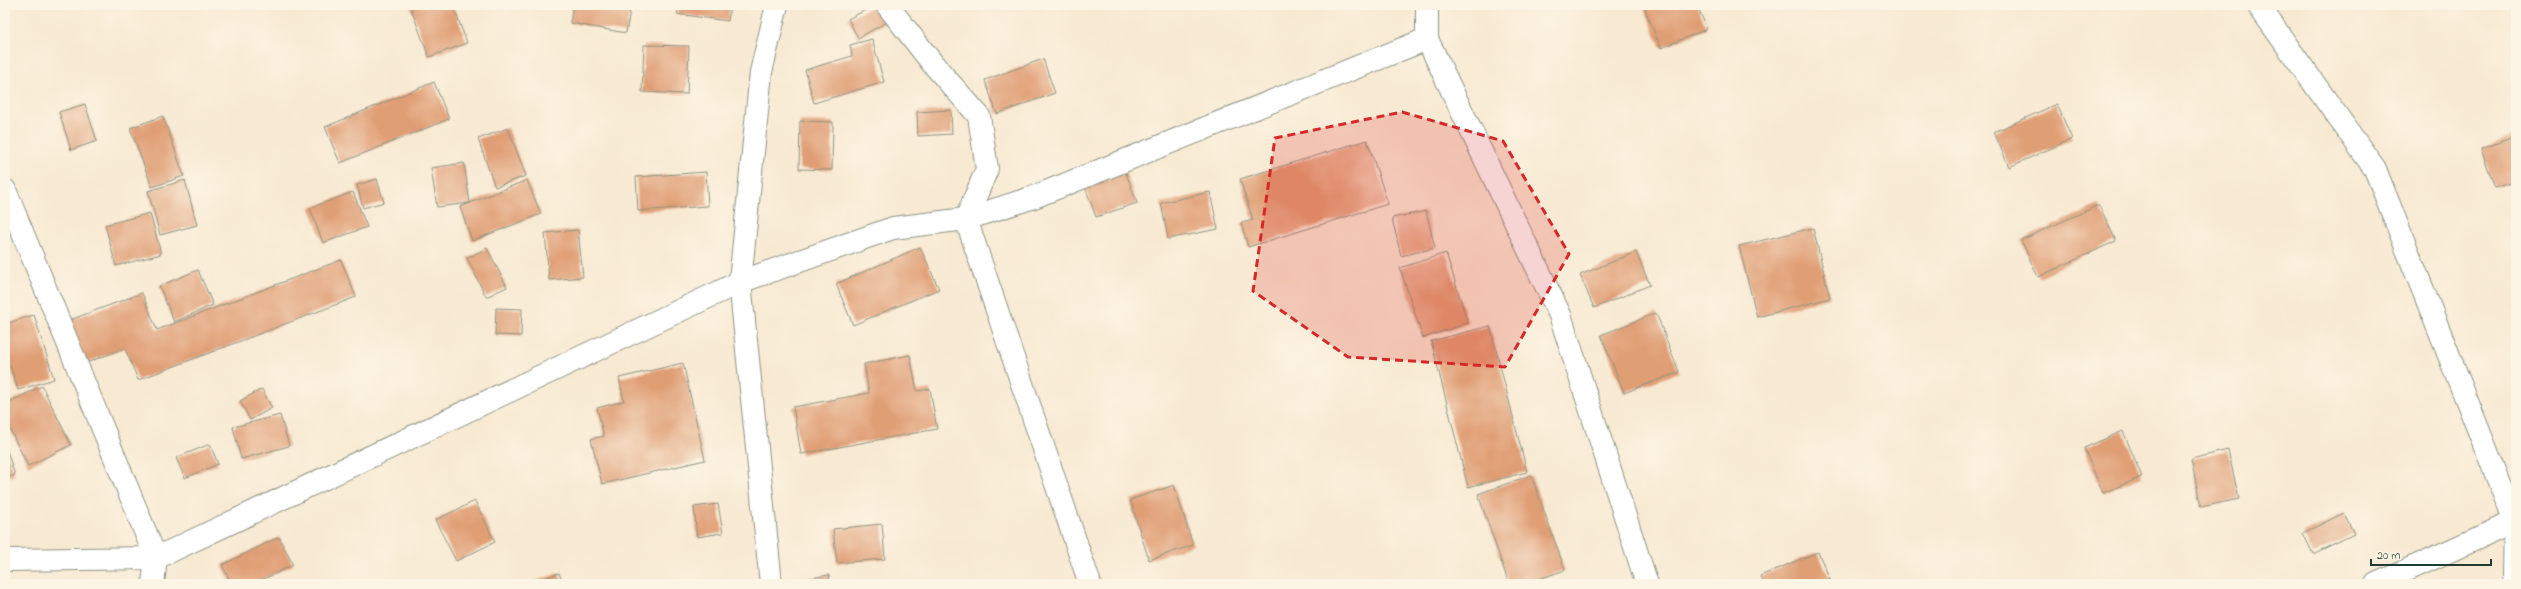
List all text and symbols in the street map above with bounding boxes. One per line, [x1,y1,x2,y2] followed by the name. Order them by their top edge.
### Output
[2371,541,2491,567] scale bar
[2377,547,2400,565] text: 20 m

